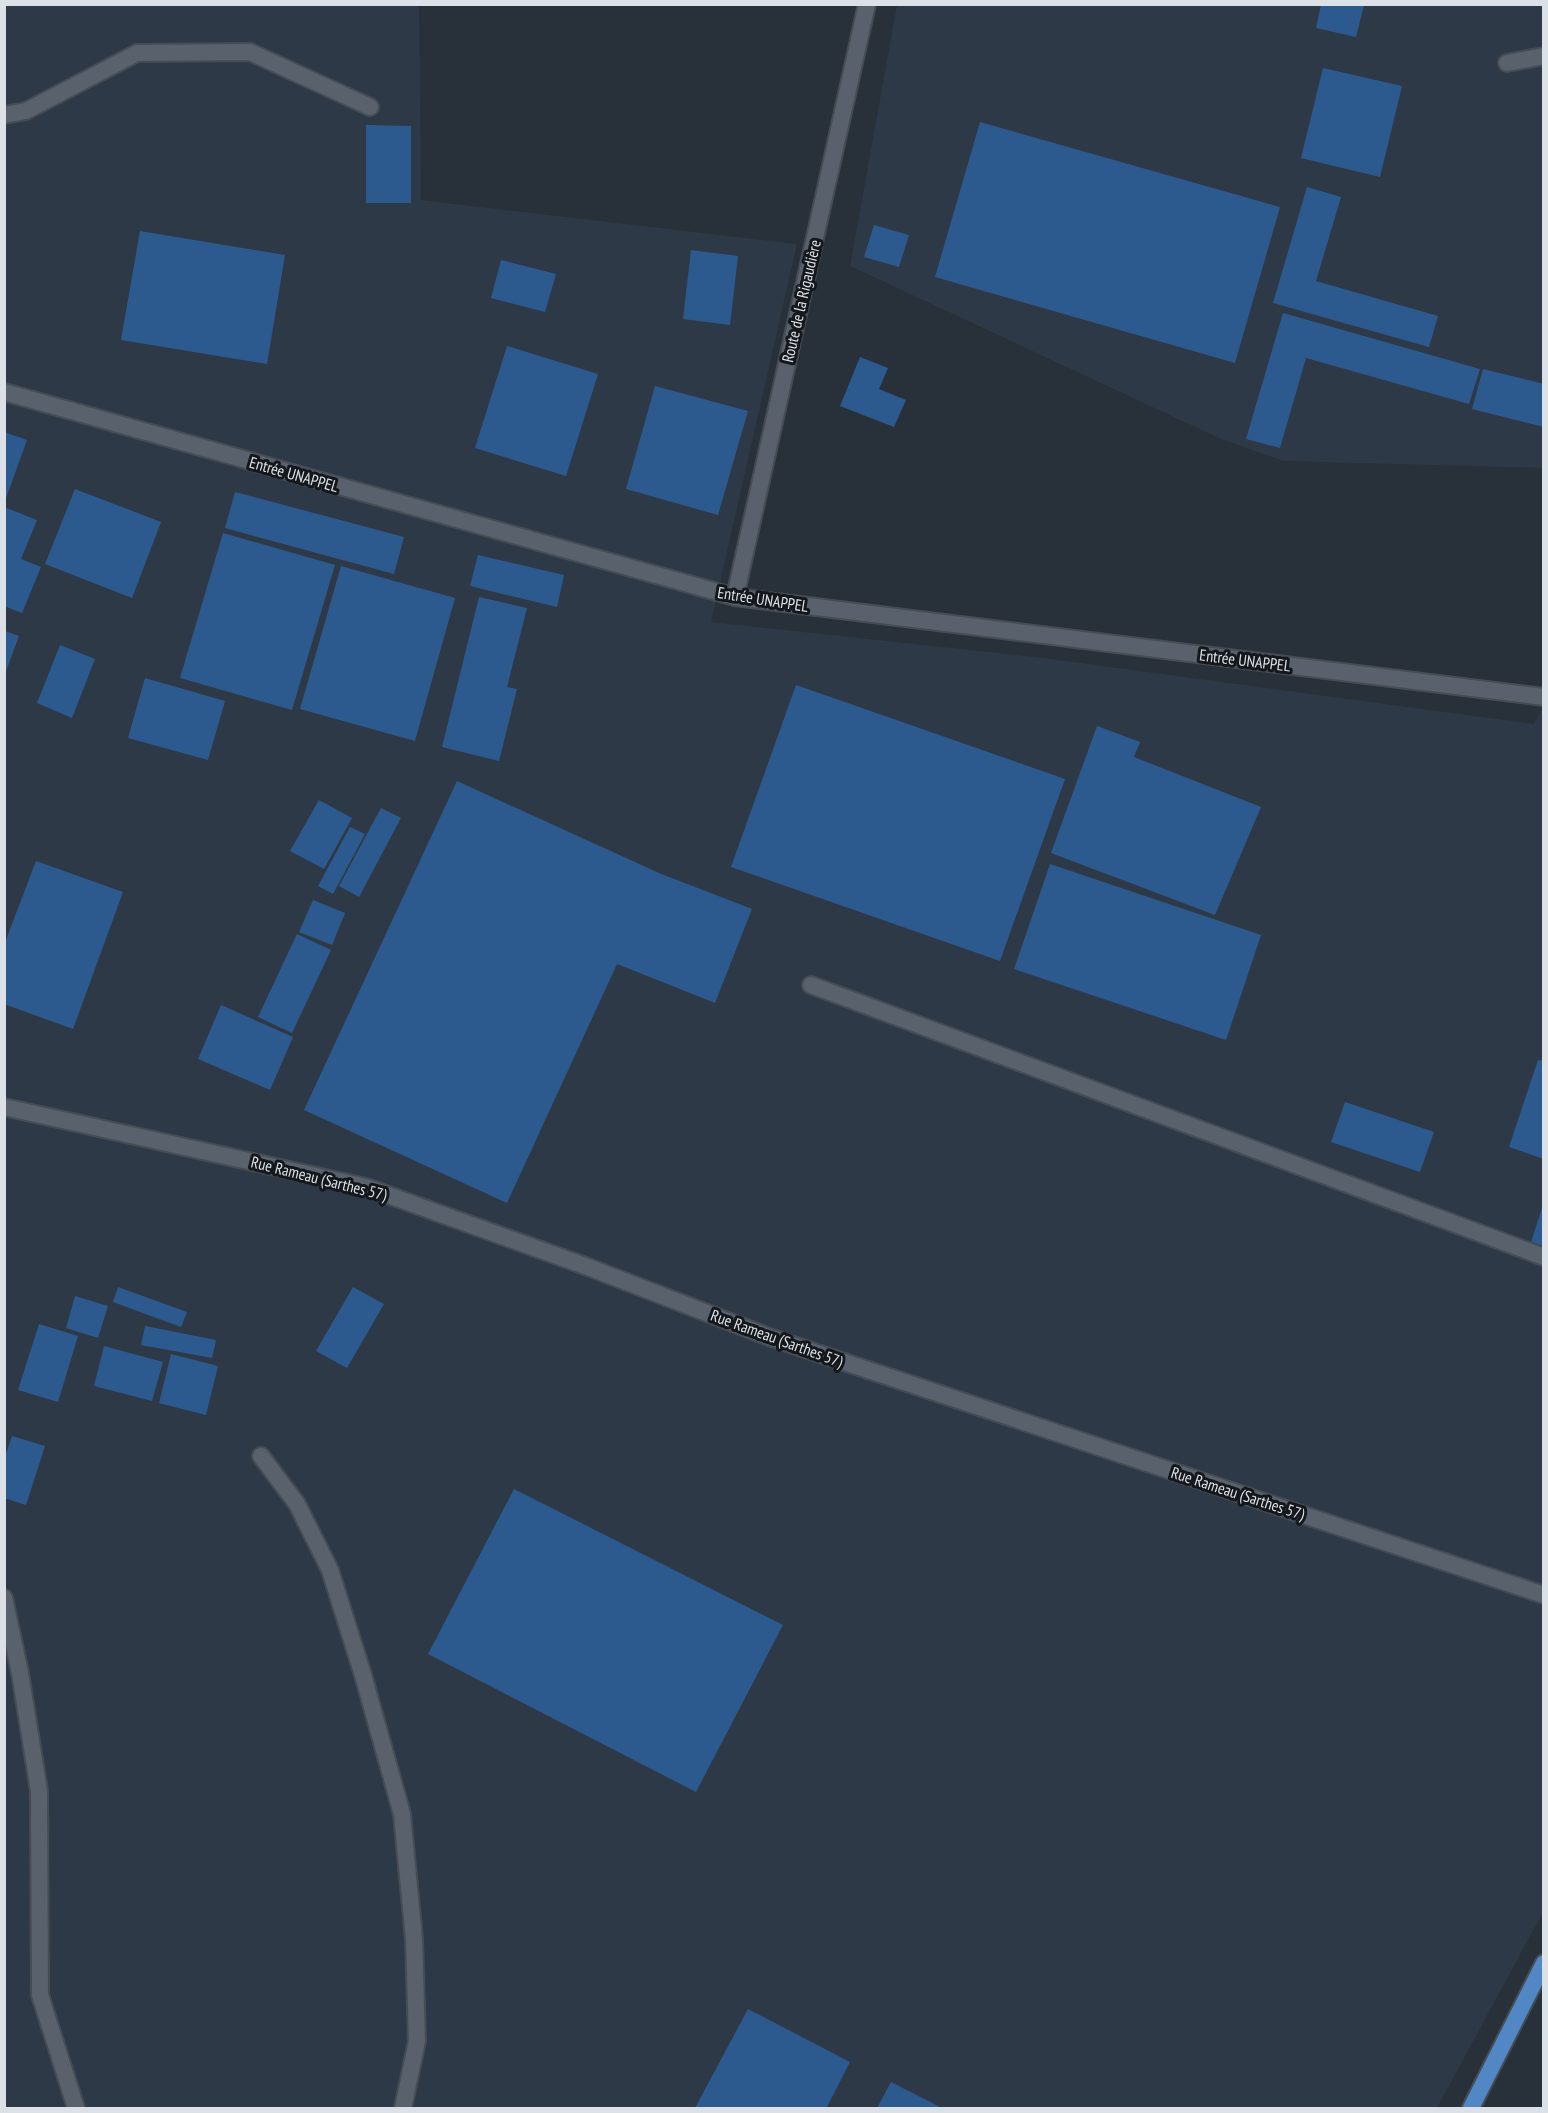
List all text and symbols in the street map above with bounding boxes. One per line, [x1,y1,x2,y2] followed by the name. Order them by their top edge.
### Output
[777,238,825,364] street label: Route de la Rigaudière
[247,452,341,496] street label: Entrée UNAPPEL
[716,582,810,616] street label: Entrée UNAPPEL
[1198,644,1292,676] street label: Entrée UNAPPEL
[249,1151,389,1205] street label: Rue Rameau (Sarthes 57)
[708,1305,846,1371] street label: Rue Rameau (Sarthes 57)
[1169,1462,1308,1524] street label: Rue Rameau (Sarthes 57)

